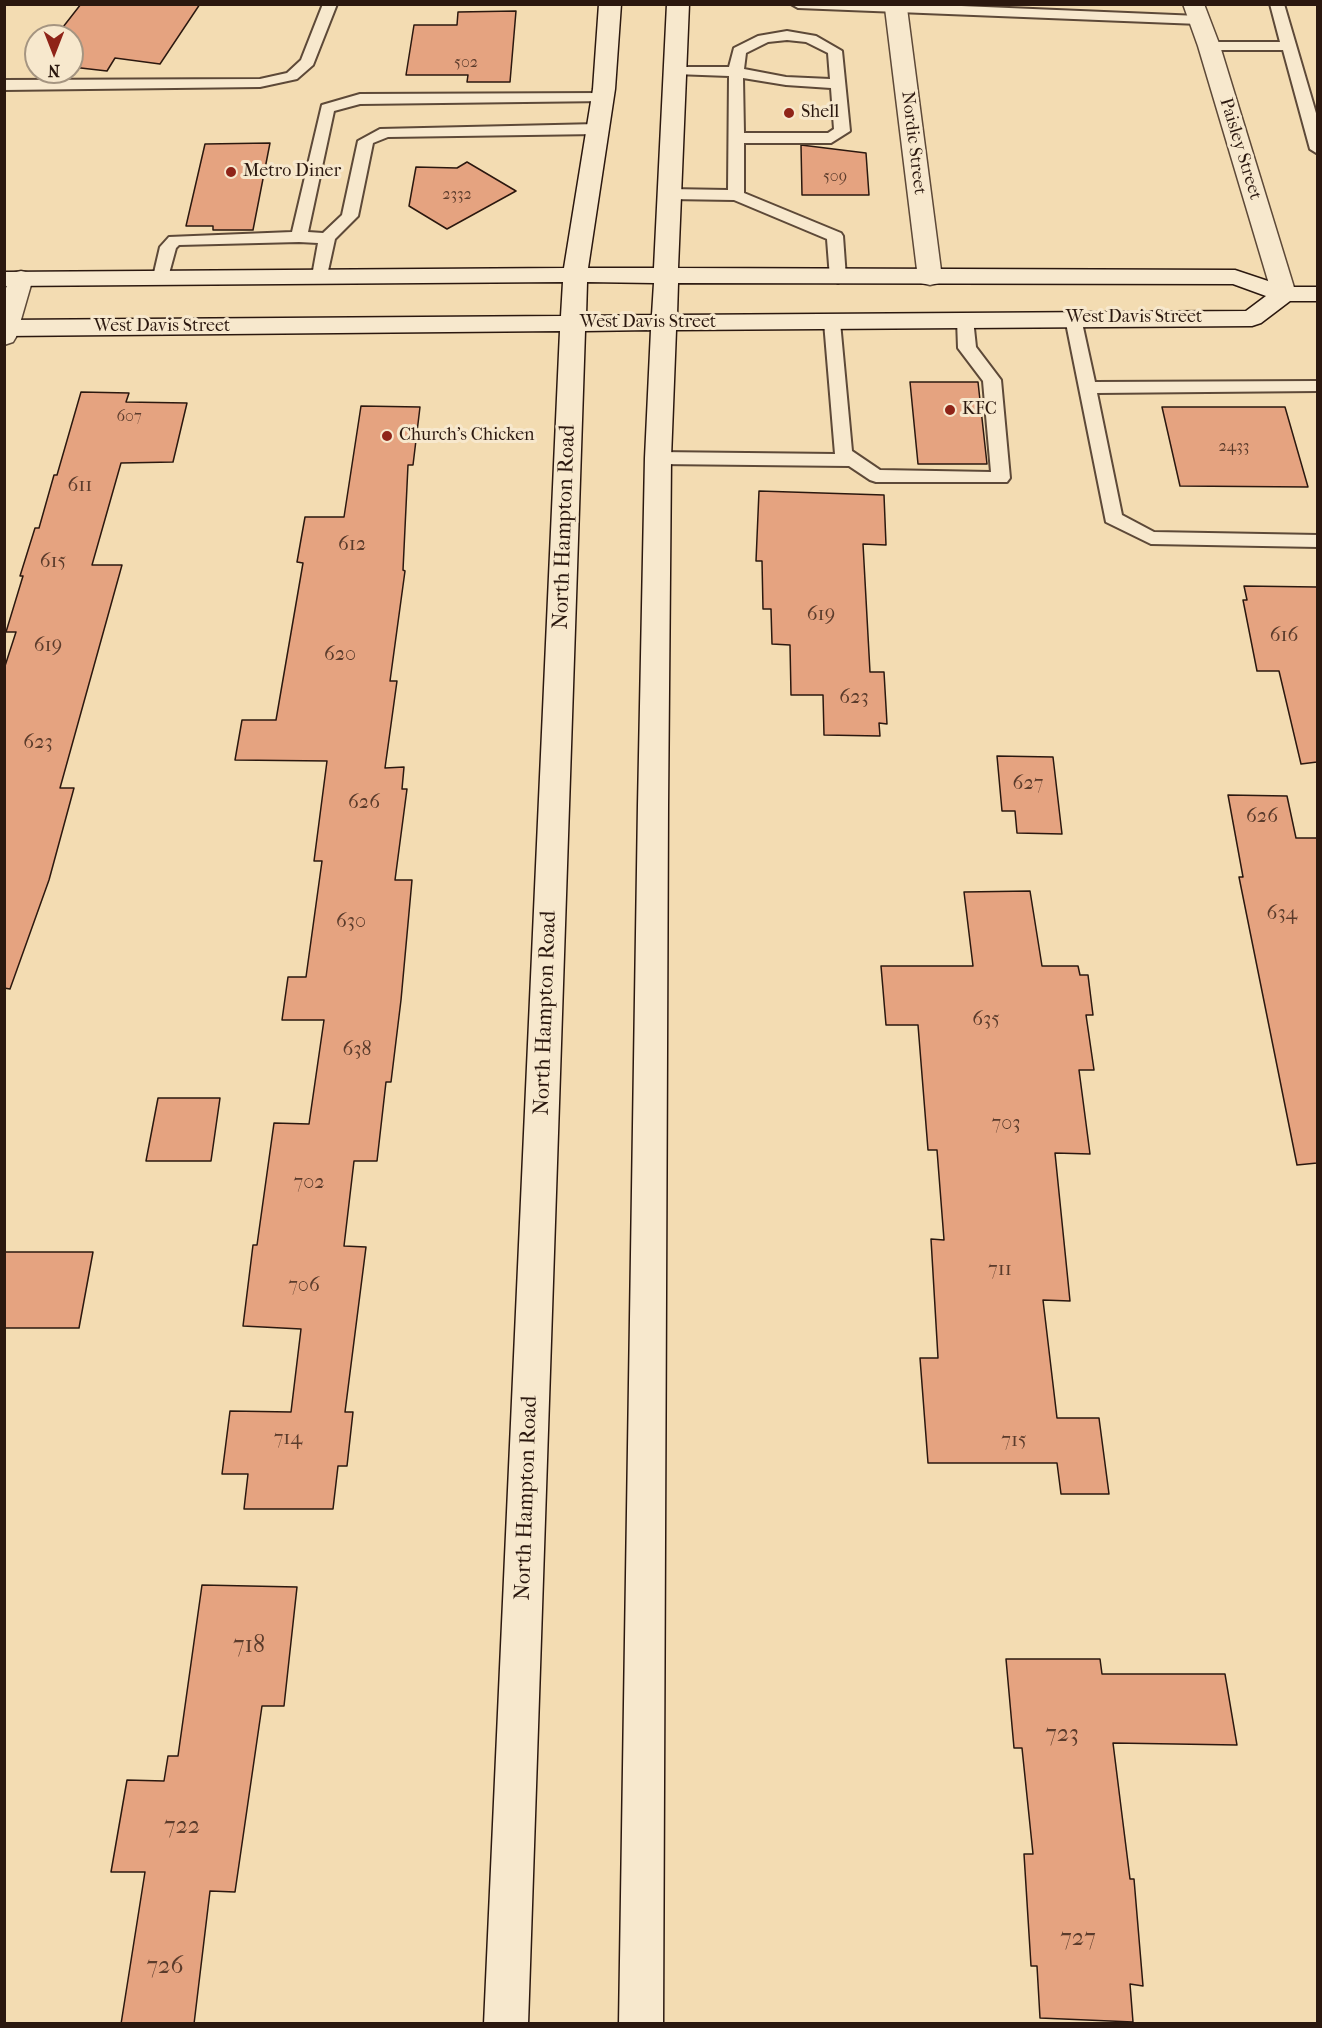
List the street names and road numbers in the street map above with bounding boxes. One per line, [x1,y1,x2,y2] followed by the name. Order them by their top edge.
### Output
[896,90,930,196] street label: Nordic Street
[1214,95,1266,203] street label: Paisley Street
[1066,307,1202,329] street label: West Davis Street
[580,312,716,334] street label: West Davis Street
[94,316,230,338] street label: West Davis Street
[548,424,582,630] street label: North Hampton Road
[529,910,563,1116] street label: North Hampton Road
[510,1395,544,1601] street label: North Hampton Road

